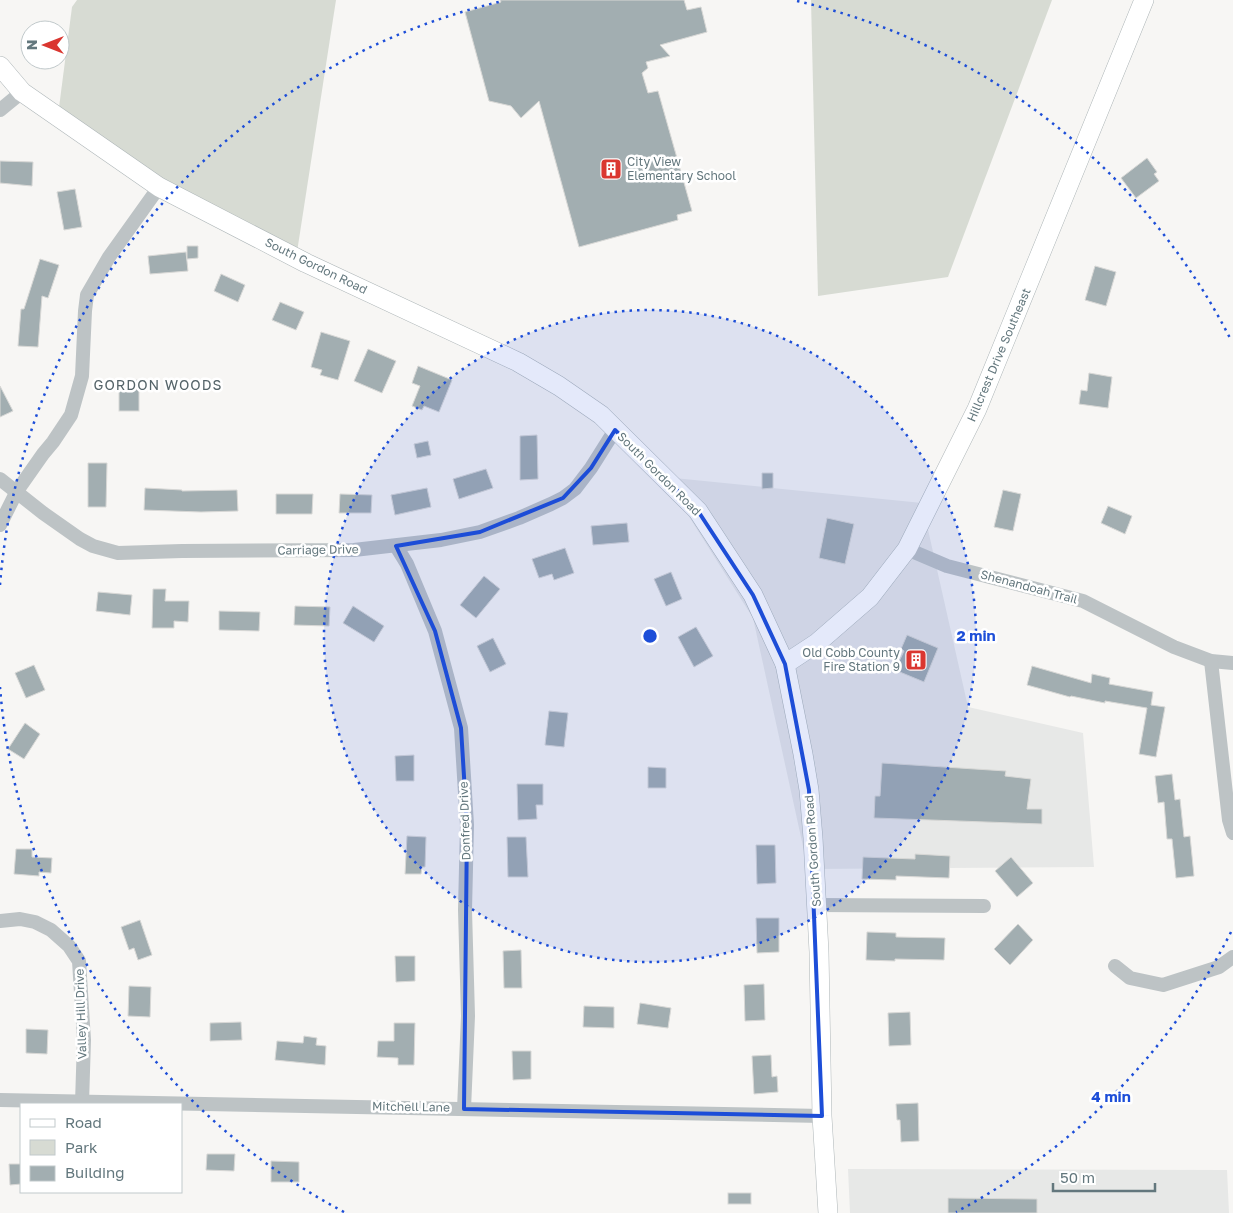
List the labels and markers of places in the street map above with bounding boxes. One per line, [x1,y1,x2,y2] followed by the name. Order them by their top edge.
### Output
[627,154,736,183] place label: City View Elementary School
[599,157,623,181] building icon: City View Elementary School
[641,627,659,645] centre of rings
[802,645,900,674] place label: Old Cobb County Fire Station 9
[904,648,928,672] building icon: Old Cobb County Fire Station 9

